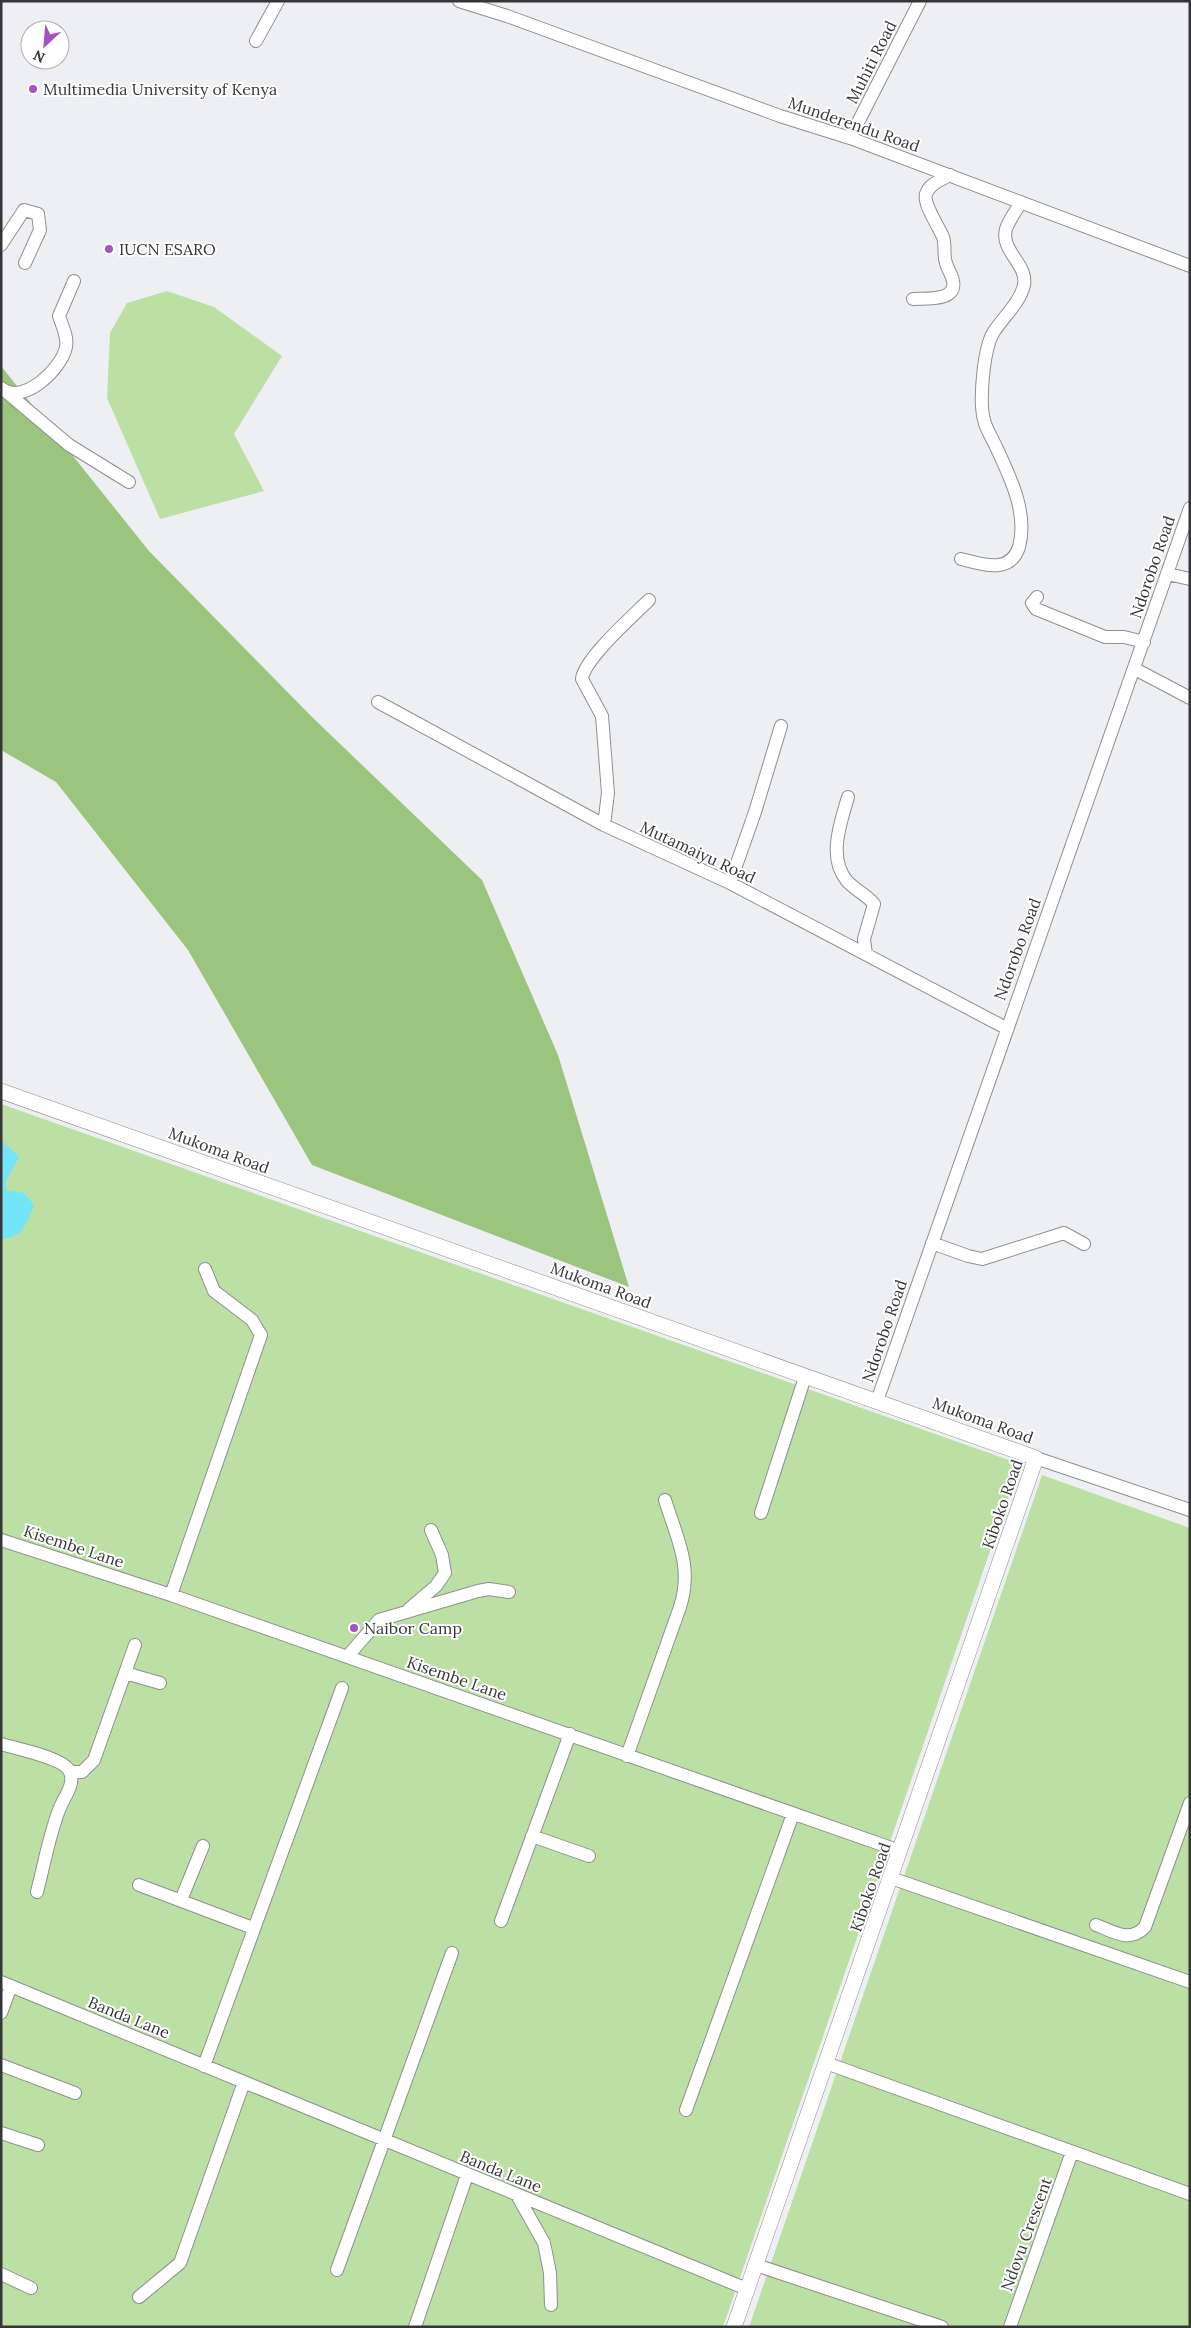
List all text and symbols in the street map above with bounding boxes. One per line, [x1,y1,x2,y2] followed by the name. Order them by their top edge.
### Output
[842,17,901,107] street label: Muhiti Road
[20,20,70,70] north arrow
[30,46,48,67] text: N
[43,79,277,99] place label: Multimedia University of Kenya
[27,83,39,95] marker: Multimedia University of Kenya
[786,92,923,156] street label: Munderendu Road
[119,239,216,259] place label: IUCN ESARO
[103,243,115,255] marker: IUCN ESARO
[1125,513,1179,621] street label: Ndorobo Road
[637,817,759,888] street label: Mutamaiyu Road
[989,895,1045,1003] street label: Ndorobo Road
[166,1122,273,1178] street label: Mukoma Road
[548,1257,655,1313] street label: Mukoma Road
[857,1277,911,1385] street label: Ndorobo Road
[930,1392,1037,1448] street label: Mukoma Road
[977,1456,1027,1551] street label: Kiboko Road
[21,1520,127,1572] street label: Kisembe Lane
[364,1618,462,1638] place label: Naibor Camp
[348,1622,360,1634] marker: Naibor Camp
[404,1652,510,1705] street label: Kisembe Lane
[845,1839,895,1934] street label: Kiboko Road
[85,1992,173,2043] street label: Banda Lane
[457,2146,545,2197] street label: Banda Lane
[996,2174,1056,2294] street label: Ndovu Crescent

